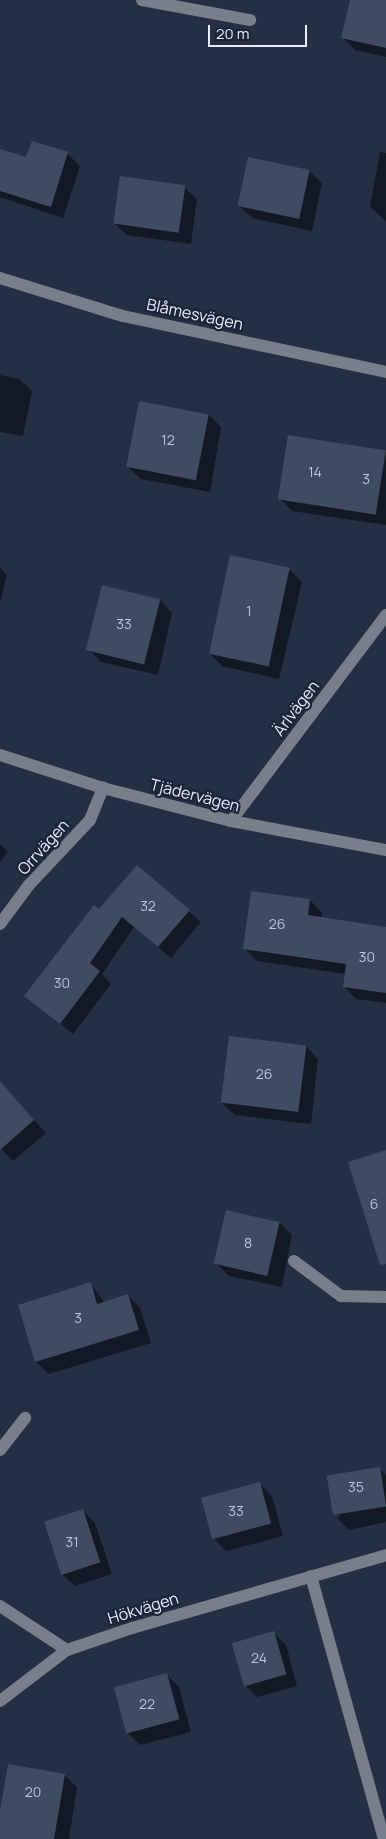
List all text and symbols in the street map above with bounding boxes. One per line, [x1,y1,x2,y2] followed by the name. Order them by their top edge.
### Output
[211,15,310,47] scale bar
[216,23,249,44] text: 20 m
[145,294,245,334] street label: Blåmesvägen
[161,432,175,448] house number: 12
[308,464,322,480] house number: 14
[362,471,370,487] house number: 3
[246,603,252,619] house number: 1
[116,616,132,632] house number: 33
[269,677,323,739] street label: Ärlvägen
[148,775,242,815] street label: Tjädervägen
[13,815,73,879] street label: Orrvägen
[140,898,156,914] house number: 32
[269,916,285,932] house number: 26
[359,949,375,965] house number: 30
[54,975,70,991] house number: 30
[256,1066,272,1082] house number: 26
[370,1196,378,1212] house number: 6
[244,1235,252,1251] house number: 8
[74,1310,82,1326] house number: 3
[348,1479,364,1495] house number: 35
[228,1503,244,1519] house number: 33
[65,1534,79,1550] house number: 31
[105,1588,181,1628] street label: Hökvägen
[251,1650,267,1666] house number: 24
[139,1696,155,1712] house number: 22
[25,1784,41,1800] house number: 20

